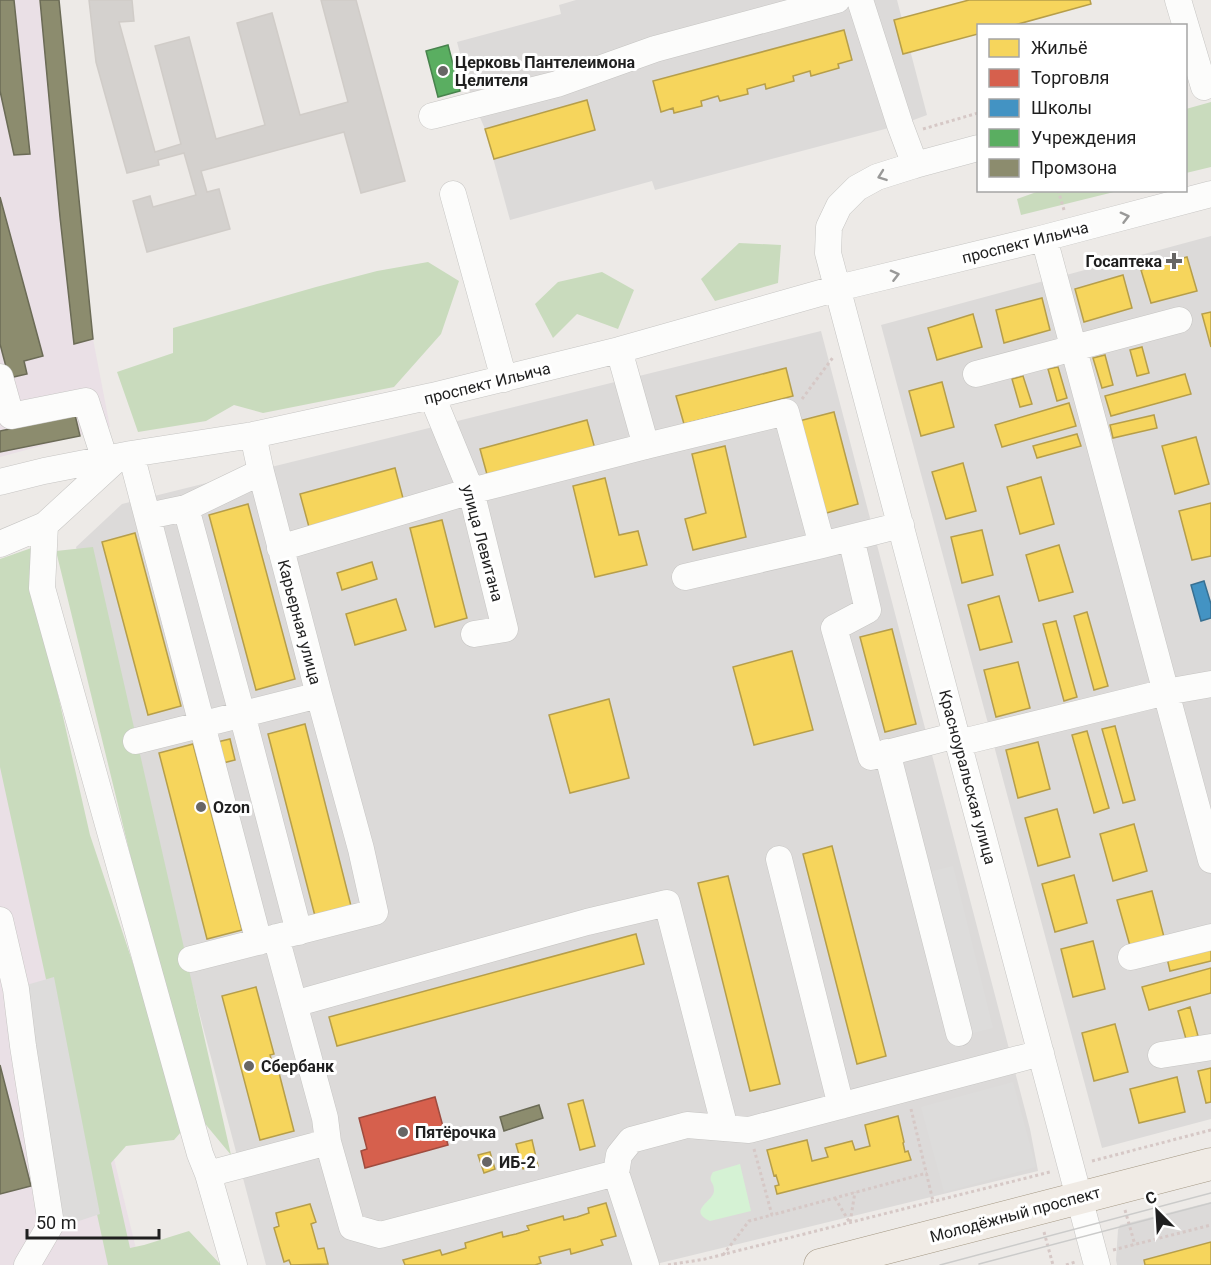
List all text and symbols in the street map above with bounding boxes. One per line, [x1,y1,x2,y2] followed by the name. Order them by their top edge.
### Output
[977,24,1187,192] legend
[1031,37,1087,58] text: Жильё
[455,53,636,90] place label: Церковь Пантелеимона Целителя
[436,64,450,78] marker: Церковь Пантелеимона Целителя
[1031,67,1109,88] text: Торговля
[1031,97,1092,118] text: Школы
[1031,127,1136,148] text: Учреждения
[1031,157,1117,178] text: Промзона
[877,168,888,181] one-way arrow
[1120,211,1130,224] one-way arrow
[960,218,1090,267] street label: проспект Ильича
[1086,252,1162,271] place label: Госаптека
[1167,254,1181,268] marker: Госаптека
[890,269,900,282] one-way arrow
[422,359,552,408] street label: проспект Ильича
[458,483,507,604] street label: улица Левитана
[274,557,325,687] street label: Карьерная улица
[935,688,1000,867] street label: Красноуральская улица
[213,798,250,817] place label: Ozon
[194,800,208,814] marker: Ozon
[261,1057,335,1076] place label: Сбербанк
[242,1059,256,1073] marker: Сбербанк
[415,1123,496,1142] place label: Пятёрочка
[396,1125,410,1139] marker: Пятёрочка
[499,1153,536,1172] place label: ИБ-2
[480,1155,494,1169] marker: ИБ-2
[1127,1181,1187,1241] north arrow
[928,1182,1103,1246] street label: Молодёжный проспект
[1142,1187,1160,1209] text: С
[27,1202,159,1240] scale bar
[36,1212,76,1233] text: 50 m

